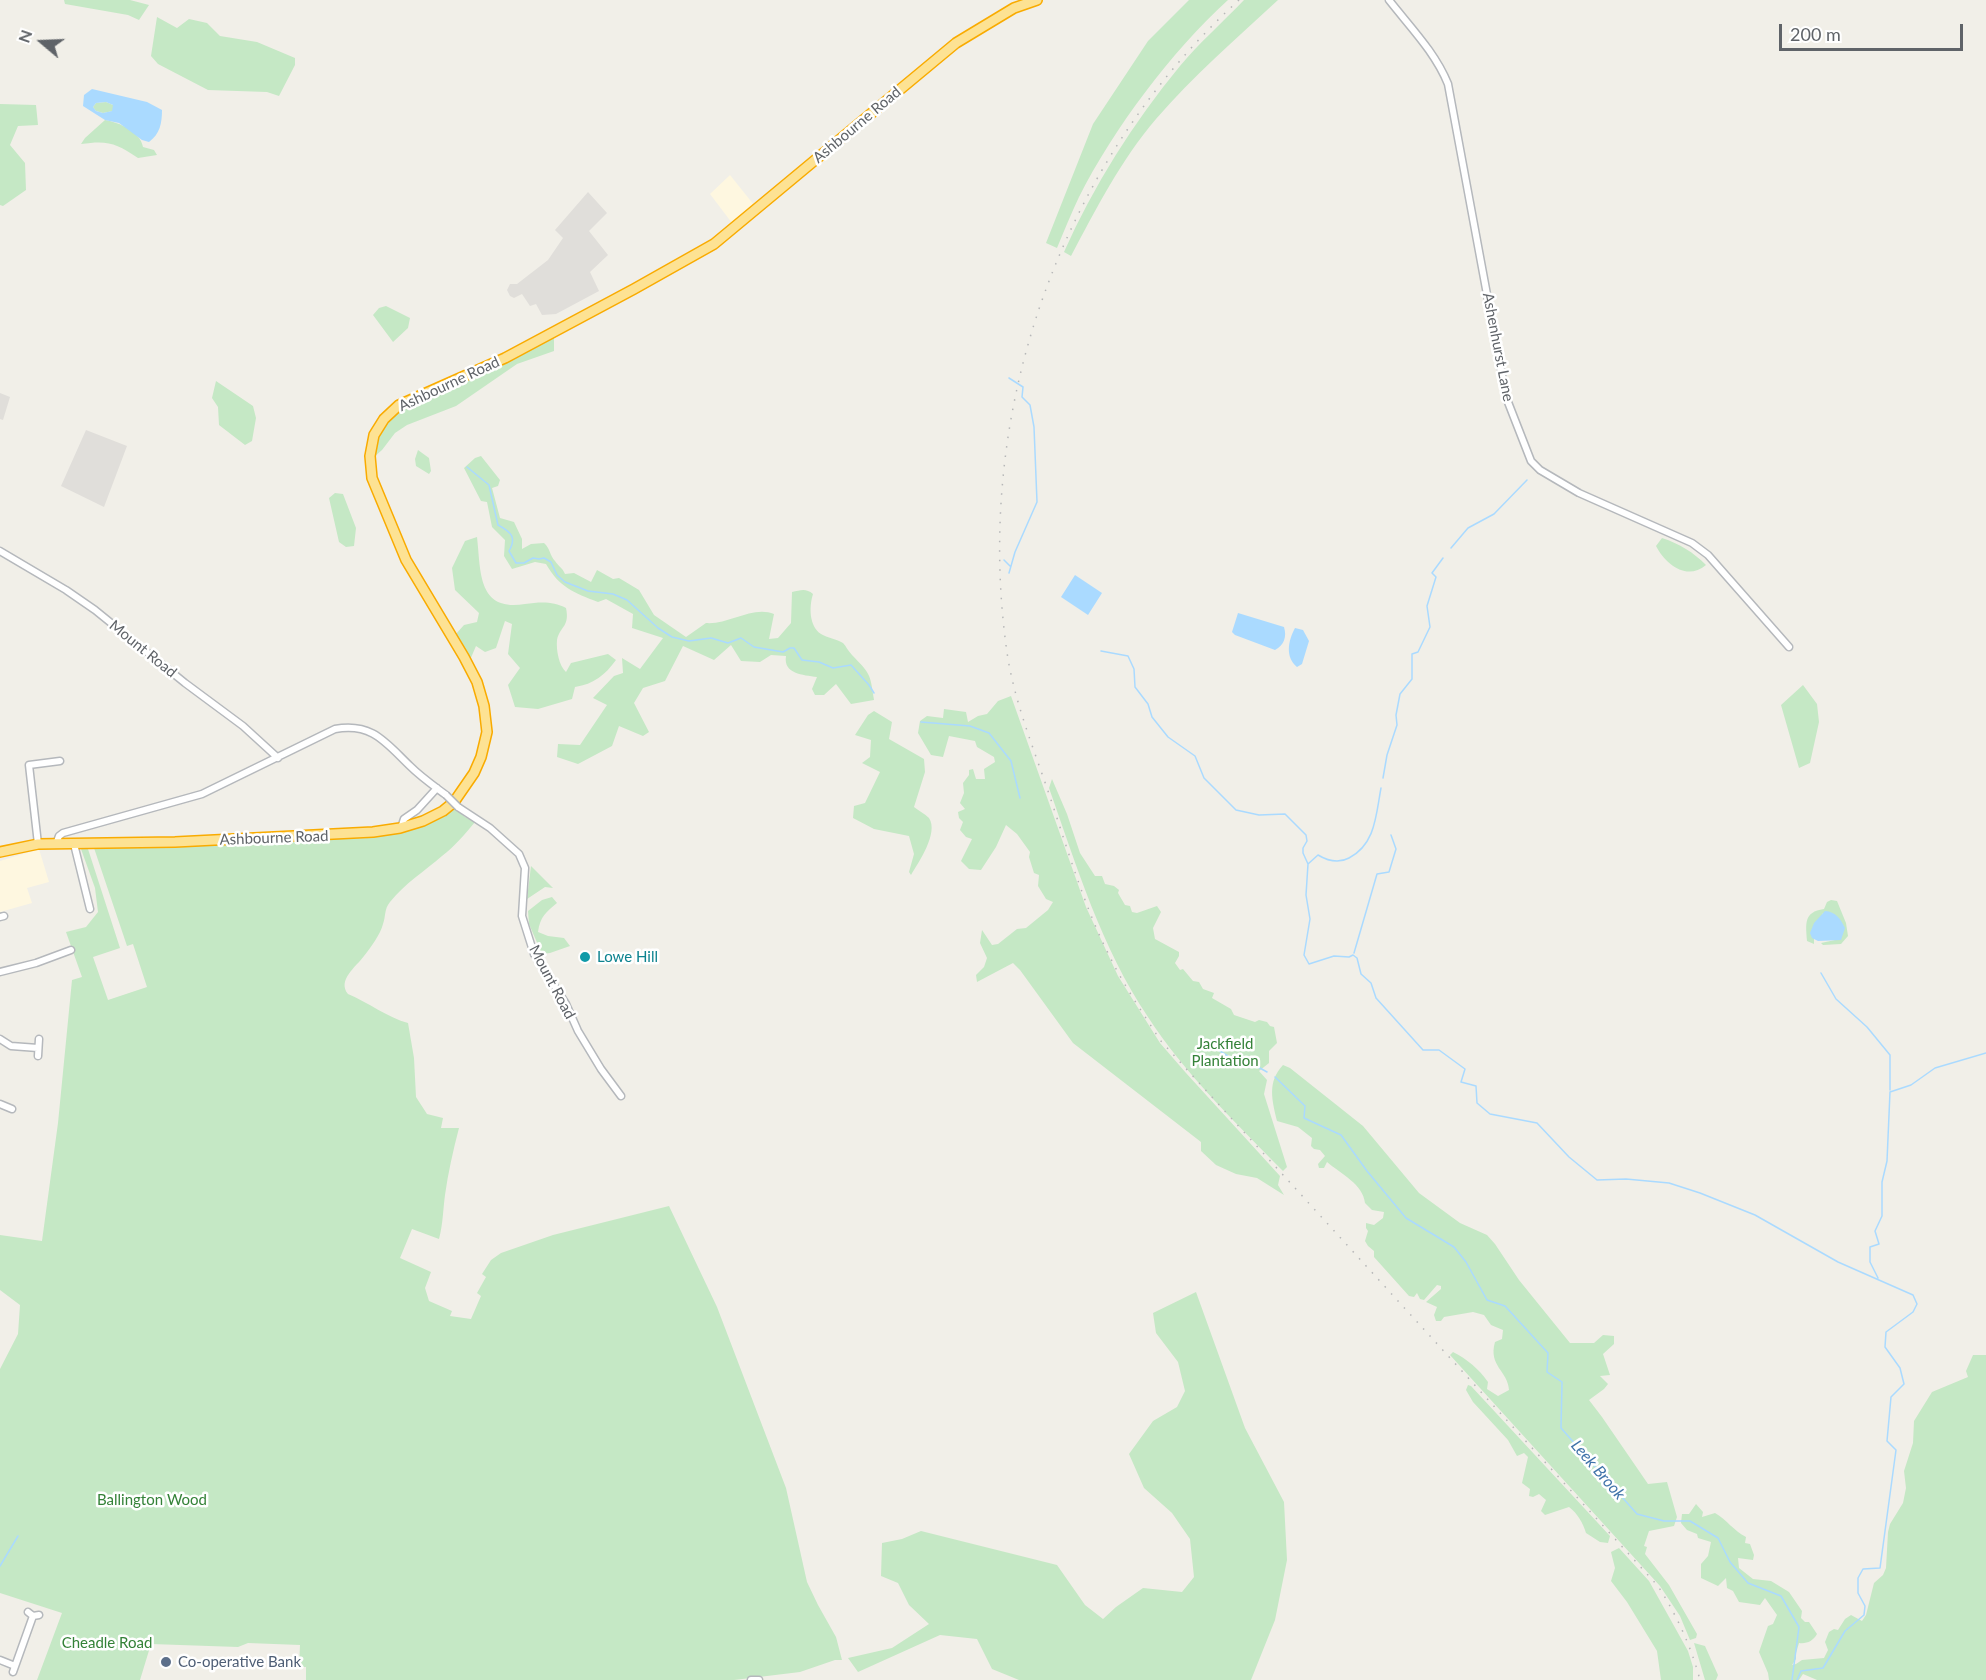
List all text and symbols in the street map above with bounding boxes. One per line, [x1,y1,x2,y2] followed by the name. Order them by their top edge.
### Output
[12,12,72,72] north arrow
[1782,12,1966,50] scale bar
[1790,23,1841,45] text: 200 m
[14,27,35,45] text: N
[809,83,905,167] street label: Ashbourne Road
[1479,291,1517,403] street label: Ashenhurst Lane
[396,353,502,415] street label: Ashbourne Road
[106,616,180,682] street label: Mount Road
[219,827,329,849] street label: Ashbourne Road
[525,942,579,1022] street label: Mount Road
[597,948,658,966] place label: Lowe Hill
[578,950,592,964] marker: Lowe Hill
[1191,1035,1259,1070] park label: Jackfield Plantation
[1567,1436,1629,1504] water label: Leek Brook
[97,1491,207,1509] park label: Ballington Wood
[62,1634,152,1652] park label: Cheadle Road
[178,1653,301,1671] place label: Co-operative Bank
[159,1655,173,1669] marker: Co-operative Bank

